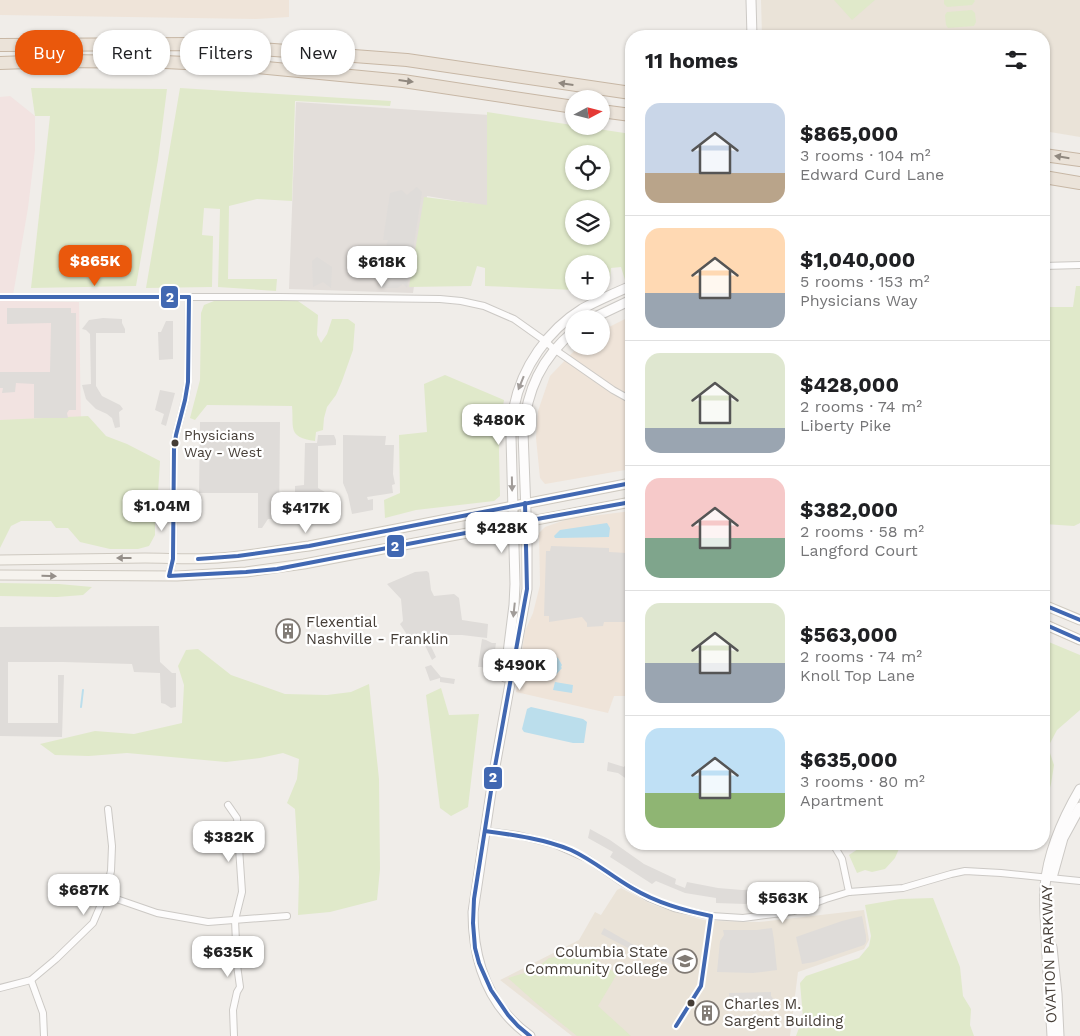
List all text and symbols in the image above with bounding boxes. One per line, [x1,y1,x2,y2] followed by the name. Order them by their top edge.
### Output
[15,30,83,75] chip: Buy
[93,30,170,75] chip: Rent
[180,30,271,75] chip: Filters
[281,30,355,75] chip: New
[1002,46,1030,74] icon: filters
[645,48,738,73] text: 11 homes
[398,78,414,86] one-way arrow
[557,79,573,87] one-way arrow
[565,90,610,135] north arrow
[565,90,610,355] map controls
[800,121,898,146] text: $865,000
[685,123,745,183] icon: home
[565,145,610,190] button: locate
[800,146,931,165] text: 3 rooms · 104 m²
[1054,153,1070,161] one-way arrow
[800,165,944,184] text: Edward Curd Lane
[565,200,610,245] button: layers
[60,244,130,287] pin: $865K
[347,246,417,288] pin: $618K
[800,247,915,272] text: $1,040,000
[685,248,745,308] icon: home
[70,251,120,270] text: $865K
[358,252,406,271] text: $618K
[565,255,610,300] button: +
[800,272,930,291] text: 5 rooms · 153 m²
[160,285,179,309] line badge: 2
[166,289,174,305] text: 2
[800,291,917,310] text: Physicians Way
[565,310,610,355] button: −
[800,372,899,397] text: $428,000
[685,373,745,433] icon: home
[517,376,525,390] one-way arrow
[800,397,922,416] text: 2 rooms · 74 m²
[464,404,534,446] pin: $480K
[473,410,525,429] text: $480K
[800,416,891,435] text: Liberty Pike
[184,427,262,460] place label: Physicians Way - West
[170,438,180,448] marker: Physicians Way - West
[508,476,516,492] one-way arrow
[121,490,203,532] pin: $1.04M
[271,492,341,534] pin: $417K
[134,496,190,515] text: $1.04M
[800,497,898,522] text: $382,000
[282,498,330,517] text: $417K
[685,498,745,558] icon: home
[467,512,537,554] pin: $428K
[476,518,528,537] text: $428K
[800,522,924,541] text: 2 rooms · 58 m²
[386,534,405,558] line badge: 2
[391,538,399,554] text: 2
[800,541,918,560] text: Langford Court
[116,554,132,562] one-way arrow
[41,572,57,580] one-way arrow
[509,602,517,618] one-way arrow
[306,613,449,648] place label: Flexential Nashville - Franklin
[275,618,301,644] building icon: Flexential Nashville - Franklin
[800,622,898,647] text: $563,000
[685,623,745,683] icon: home
[800,647,922,666] text: 2 rooms · 74 m²
[485,648,555,691] pin: $490K
[494,655,546,674] text: $490K
[800,666,915,685] text: Knoll Top Lane
[800,747,898,772] text: $635,000
[685,748,745,808] icon: home
[483,766,503,790] line badge: 2
[489,769,497,785] text: 2
[800,772,925,791] text: 3 rooms · 80 m²
[800,791,883,810] text: Apartment
[194,820,264,863] pin: $382K
[204,827,254,846] text: $382K
[49,874,119,916] pin: $687K
[59,880,109,899] text: $687K
[748,882,818,924] pin: $563K
[1038,884,1060,1024] street label: OVATION PARKWAY
[758,888,808,907] text: $563K
[193,936,263,978] pin: $635K
[203,942,253,961] text: $635K
[525,943,668,978] place label: Columbia State Community College
[672,948,698,974] school or university icon: Columbia State Community College
[724,995,843,1030] place label: Charles M. Sargent Building
[686,998,696,1008] unlabelled marker
[694,1000,720,1026] building icon: Charles M. Sargent Building

